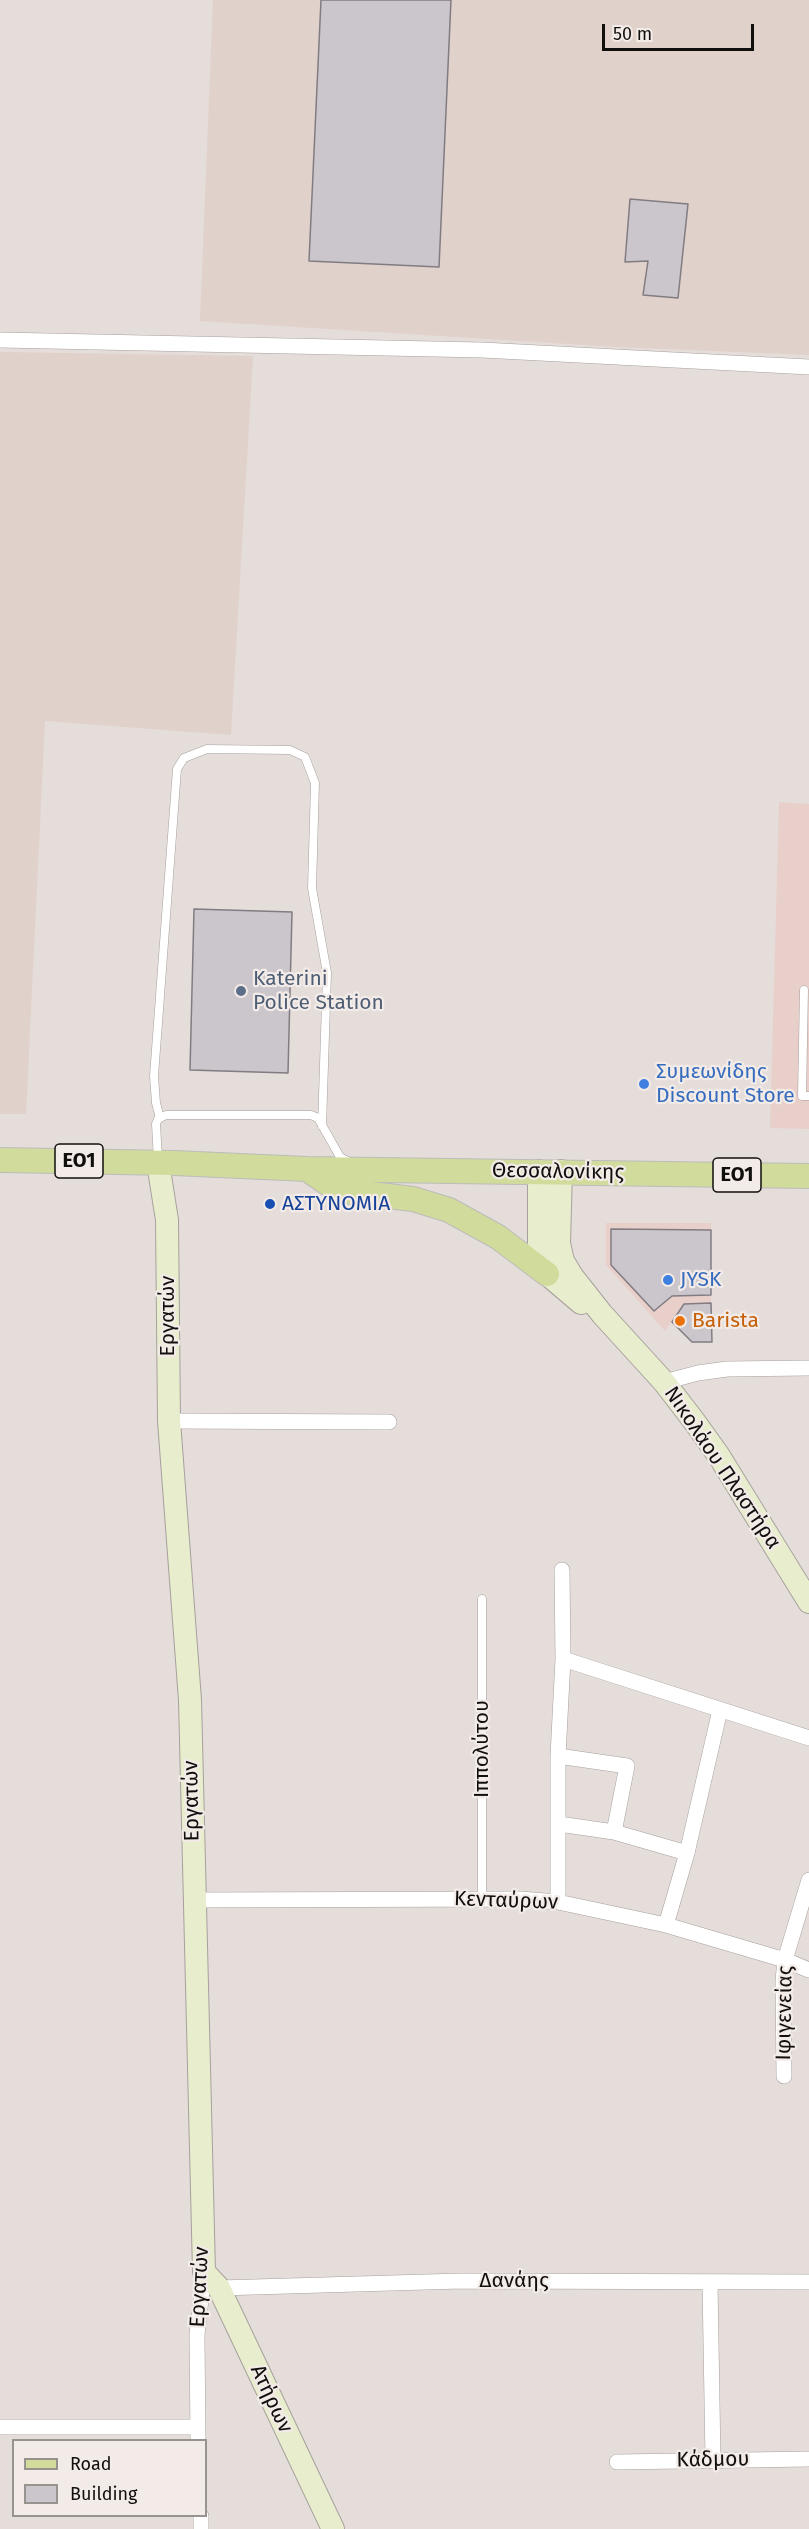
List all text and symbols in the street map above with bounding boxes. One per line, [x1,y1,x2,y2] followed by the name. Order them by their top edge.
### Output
[605,12,756,50] scale bar
[613,23,652,45] text: 50 m
[253,966,384,1016] place label: Katerini Police Station
[234,984,248,998] marker: Katerini Police Station
[656,1059,795,1109] place label: Συμεωνίδης Discount Store
[637,1077,651,1091] marker: Συμεωνίδης Discount Store
[55,1144,103,1178] road number: ΕΟ1
[492,1158,624,1186] street label: Θεσσαλονίκης
[713,1158,761,1192] road number: ΕΟ1
[282,1191,390,1217] place label: ΑΣΤΥΝΟΜΙΑ
[263,1197,277,1211] marker: ΑΣΤΥΝΟΜΙΑ
[680,1267,721,1293] place label: JYSK
[661,1273,675,1287] marker: JYSK
[155,1276,181,1356] street label: Εργατών
[692,1308,759,1334] place label: Barista
[673,1314,687,1328] marker: Barista
[658,1382,786,1554] street label: Νικολάου Πλαστήρα
[469,1700,495,1798] street label: Ιππολύτου
[179,1760,205,1842] street label: Εργατών
[454,1887,558,1915] street label: Κενταύρων
[772,1965,798,2061] street label: Ιφιγενείας
[185,2246,215,2328] street label: Εργατών
[479,2268,549,2294] street label: Δανάης
[244,2361,298,2437] street label: Ατήρων
[12,2439,207,2517] legend
[676,2447,750,2473] street label: Κάδμου
[70,2453,112,2475] text: Road
[70,2483,137,2505] text: Building

